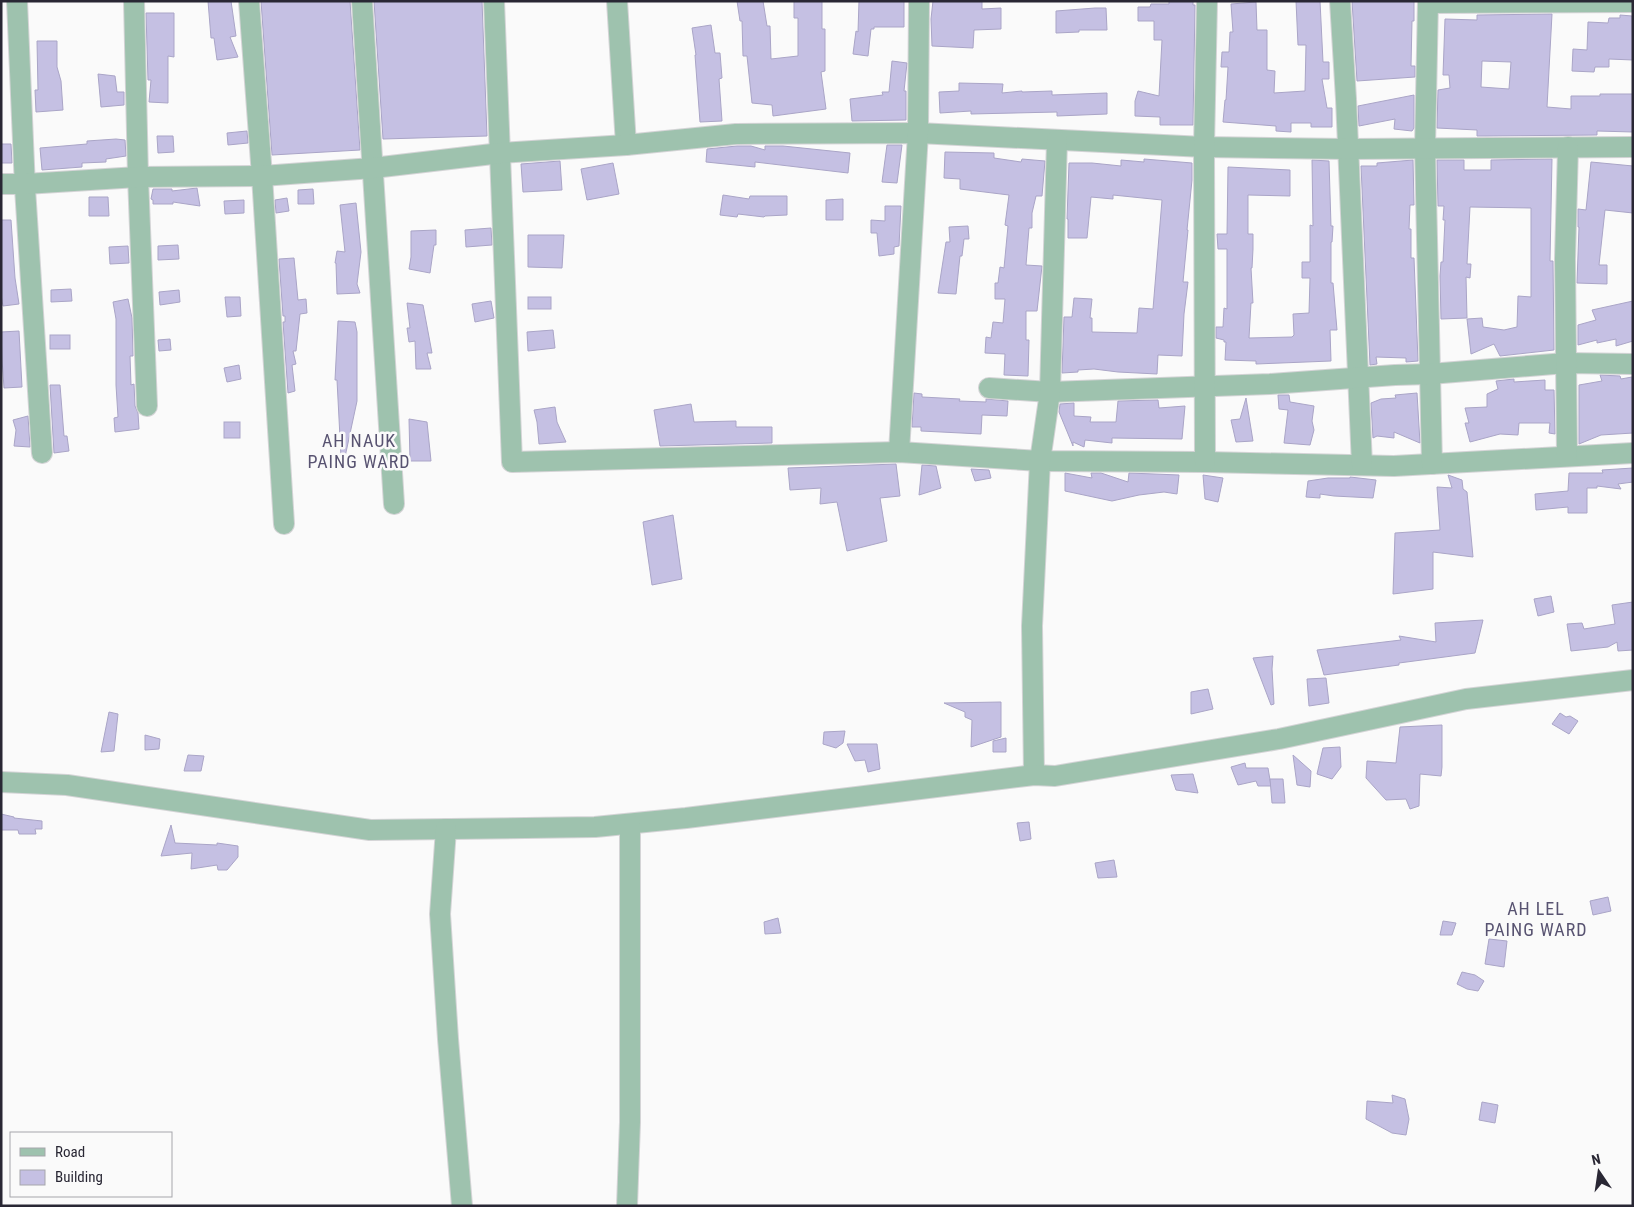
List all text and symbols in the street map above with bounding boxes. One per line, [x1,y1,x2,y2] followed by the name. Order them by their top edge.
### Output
[307,430,411,472] district label: AH NAUK PAING WARD
[1484,898,1588,940] district label: AH LEL PAING WARD
[10,1132,172,1197] legend
[55,1143,85,1161] text: Road
[1574,1147,1624,1197] north arrow
[1590,1151,1602,1168] text: N
[55,1168,103,1186] text: Building

